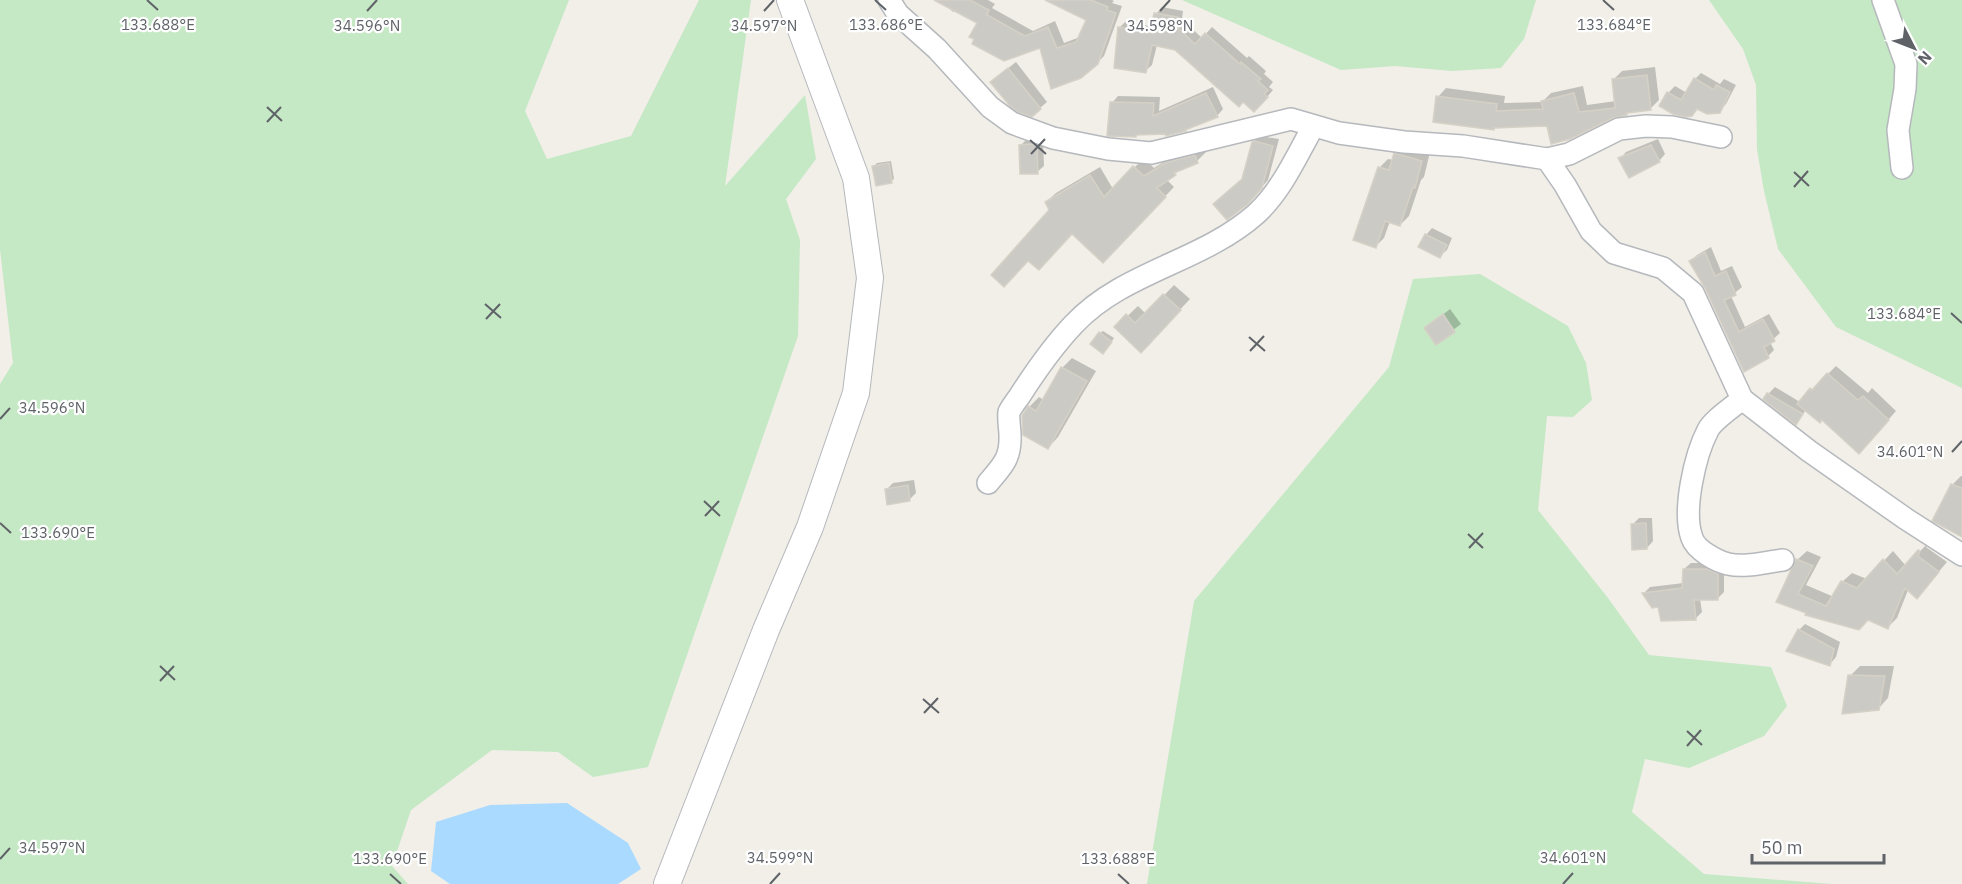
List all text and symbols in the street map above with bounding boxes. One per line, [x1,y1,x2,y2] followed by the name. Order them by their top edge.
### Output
[121,15,195,34] text: 133.688°E
[849,15,923,34] text: 133.686°E
[1577,15,1651,34] text: 133.684°E
[334,16,400,35] text: 34.596°N
[731,16,797,35] text: 34.597°N
[1127,16,1193,35] text: 34.598°N
[1884,18,1944,78] north arrow
[1914,47,1936,69] text: N
[1867,304,1941,323] text: 133.684°E
[19,398,85,417] text: 34.596°N
[1877,442,1943,461] text: 34.601°N
[21,523,95,542] text: 133.690°E
[1752,827,1884,865] scale bar
[1761,836,1803,859] text: 50 m
[19,838,85,857] text: 34.597°N
[747,848,813,867] text: 34.599°N
[1540,848,1606,867] text: 34.601°N
[353,849,427,868] text: 133.690°E
[1081,849,1155,868] text: 133.688°E

